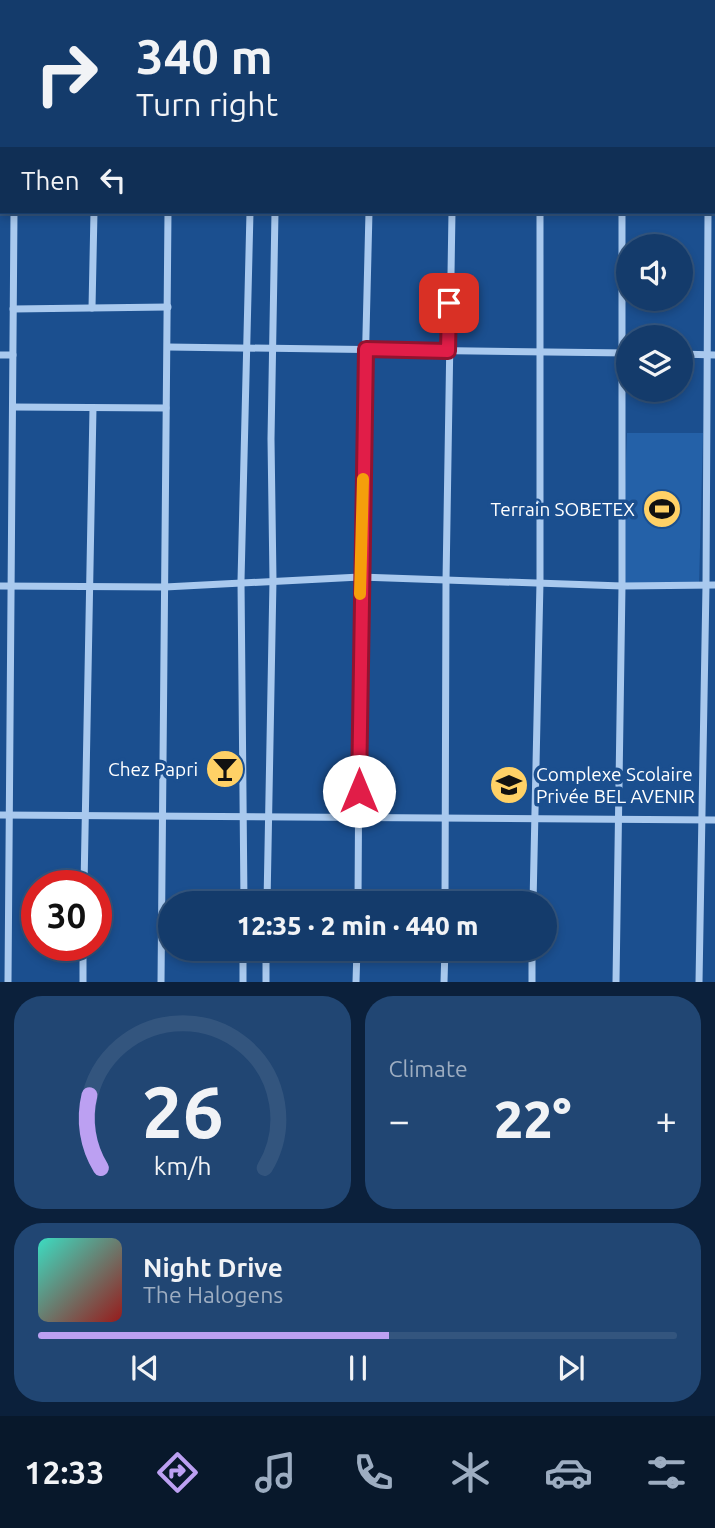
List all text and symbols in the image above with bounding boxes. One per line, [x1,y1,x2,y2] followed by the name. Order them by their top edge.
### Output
[21,28,112,119] icon: right
[136,28,273,83] text: 340 m
[136,86,278,122] text: Turn right
[94,161,132,199] icon: left
[21,166,80,195] text: Then
[616,234,693,402] map controls
[616,234,693,311] button: sound
[419,273,479,333] pin
[430,284,468,322] icon: arrive
[616,325,693,402] button: layers
[641,488,683,530] sports icon: Terrain SOBETEX
[491,498,635,520] place label: Terrain SOBETEX
[204,748,246,790] bar icon: Chez Papri
[322,754,396,828] position arrow
[108,758,198,780] place label: Chez Papri
[536,763,695,807] place label: Complexe Scolaire Privée BEL AVENIR
[488,764,530,806] school or university icon: Complexe Scolaire Privée BEL AVENIR
[21,870,112,961] speed limit sign: 30
[237,911,478,940] text: 12:35 · 2 min · 440 m
[389,1056,468,1081] text: Climate
[141,1071,223,1153] text: 26
[494,1090,572,1148] text: 22°
[389,1099,410,1141] text: −
[656,1099,677,1141] text: +
[153,1152,211,1180] text: km/h
[143,1253,283,1282] text: Night Drive
[143,1282,283,1307] text: The Halogens
[126,1349,164,1387] icon: previous
[339,1349,377,1387] icon: pause
[552,1349,590,1387] icon: next
[153,1448,202,1497] icon: directions
[251,1448,300,1497] icon: music
[349,1448,398,1497] icon: phone
[446,1448,495,1497] icon: climate
[544,1448,593,1497] icon: car
[642,1448,691,1497] icon: filters
[24,1454,104,1490] text: 12:33

